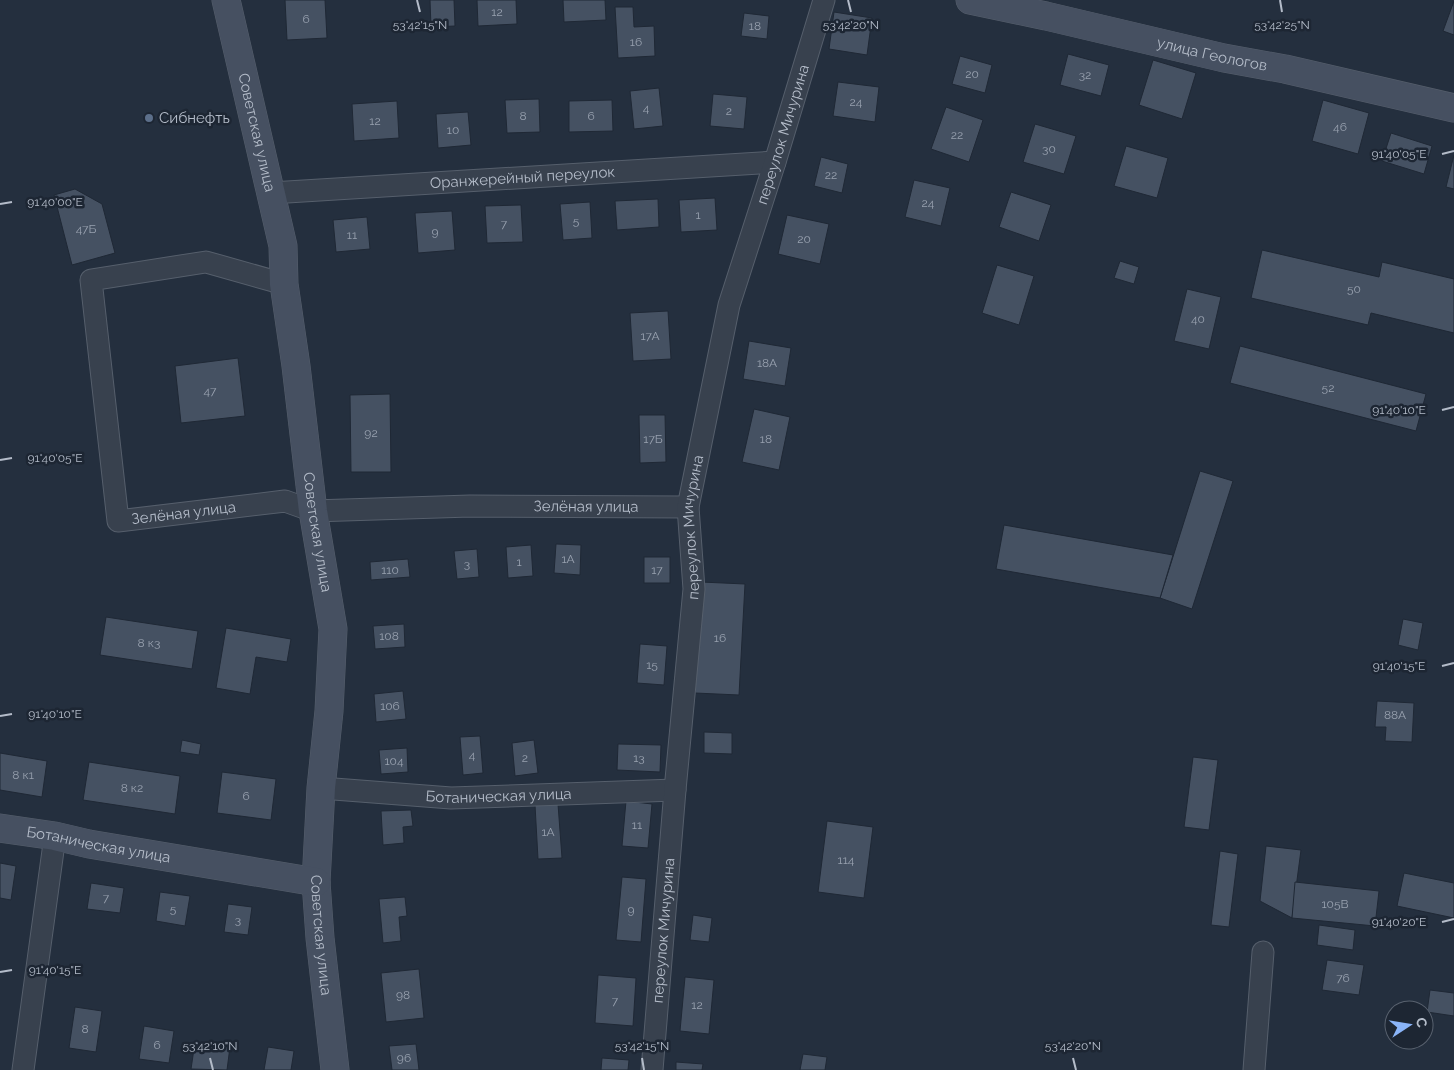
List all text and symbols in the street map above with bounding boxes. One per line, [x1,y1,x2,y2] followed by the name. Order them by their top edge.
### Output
[491,5,503,19] house number: 12
[302,12,310,26] house number: 6
[393,18,447,32] text: 53°42'15"N
[823,18,879,32] text: 53°42'20"N
[1254,18,1310,32] text: 53°42'25"N
[749,19,761,33] house number: 18
[1155,33,1269,75] street label: улица Геологов
[630,35,642,49] house number: 16
[753,62,813,207] street label: переулок Мичурина
[965,67,979,81] house number: 20
[1079,68,1091,82] house number: 32
[234,71,279,194] street label: Советская улица
[850,95,863,109] house number: 24
[643,101,650,115] house number: 4
[726,104,732,118] house number: 2
[159,109,230,127] place label: Сибнефть
[519,109,527,123] house number: 8
[587,109,595,123] house number: 6
[143,112,155,124] marker: Сибнефть
[369,114,381,128] house number: 12
[1333,120,1347,134] house number: 46
[447,123,459,137] house number: 10
[951,128,963,142] house number: 22
[1042,142,1056,156] house number: 30
[1372,147,1426,161] text: 91°40'05"E
[429,163,616,192] street label: Оранжерейный переулок
[825,168,837,182] house number: 22
[27,195,83,209] text: 91°40'00"E
[922,196,935,210] house number: 24
[695,208,701,222] house number: 1
[573,214,580,228] house number: 5
[501,217,508,231] house number: 7
[76,222,97,236] house number: 47Б
[431,225,439,239] house number: 9
[347,228,357,242] house number: 11
[797,232,811,246] house number: 20
[1347,282,1361,296] house number: 50
[1191,312,1205,326] house number: 40
[640,329,660,343] house number: 17А
[757,356,777,370] house number: 18А
[1322,381,1334,395] house number: 52
[204,384,217,398] house number: 47
[1372,403,1426,417] text: 91°40'10"E
[364,426,378,440] house number: 92
[643,432,663,446] house number: 17Б
[760,432,772,446] house number: 18
[28,451,82,465] text: 91°40'05"E
[679,454,707,600] street label: переулок Мичурина
[300,471,336,594] street label: Советская улица
[534,497,639,516] street label: Зелёная улица
[130,498,237,528] street label: Зелёная улица
[561,552,575,566] house number: 1А
[516,555,522,569] house number: 1
[464,557,470,571] house number: 3
[381,563,399,577] house number: 110
[651,563,663,577] house number: 17
[379,629,399,643] house number: 108
[714,631,726,645] house number: 16
[138,636,160,650] house number: 8 к3
[646,658,658,672] house number: 15
[1373,659,1425,673] text: 91°40'15"E
[380,699,400,713] house number: 106
[28,707,82,721] text: 91°40'10"E
[1384,708,1406,722] house number: 88А
[469,748,476,762] house number: 4
[522,751,528,765] house number: 2
[633,751,645,765] house number: 13
[384,754,404,768] house number: 104
[12,768,34,782] house number: 8 к1
[121,781,143,795] house number: 8 к2
[425,785,572,807] street label: Ботаническая улица
[242,789,250,803] house number: 6
[632,818,642,832] house number: 11
[25,823,172,867] street label: Ботаническая улица
[541,825,555,839] house number: 1А
[838,853,855,867] house number: 114
[649,857,678,1004] street label: переулок Мичурина
[307,874,335,996] street label: Советская улица
[103,891,110,905] house number: 7
[1321,897,1349,911] house number: 105В
[170,902,177,916] house number: 5
[627,903,635,917] house number: 9
[235,913,241,927] house number: 3
[1372,915,1426,929] text: 91°40'20"E
[29,963,81,977] text: 91°40'15"E
[1336,971,1350,985] house number: 76
[396,988,410,1002] house number: 98
[612,994,619,1008] house number: 7
[691,998,703,1012] house number: 12
[1384,1000,1434,1050] north arrow
[1413,1016,1431,1029] text: С
[81,1022,89,1036] house number: 8
[153,1038,161,1052] house number: 6
[182,1039,238,1053] text: 53°42'10"N
[615,1039,669,1053] text: 53°42'15"N
[1045,1039,1101,1053] text: 53°42'20"N
[397,1051,411,1065] house number: 96

